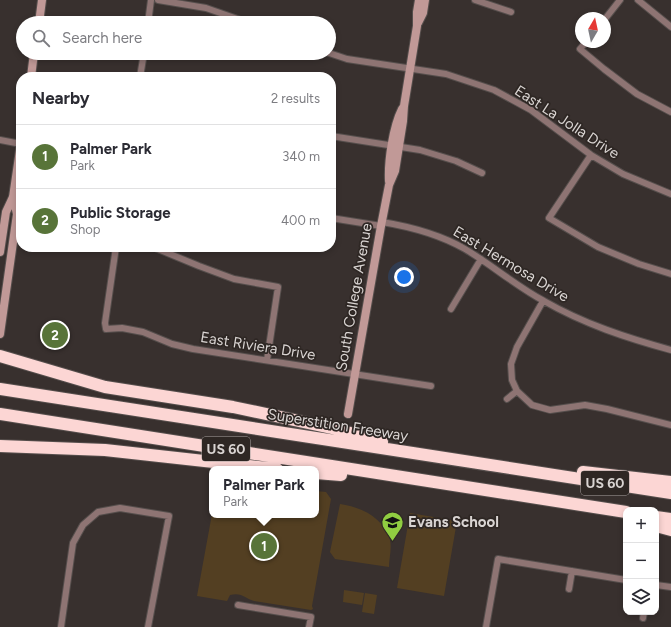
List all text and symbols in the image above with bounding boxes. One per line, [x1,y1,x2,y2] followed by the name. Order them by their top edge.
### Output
[575,12,611,48] north arrow
[16,16,336,60] search box
[30,27,52,49] icon: search
[62,29,142,47] text: Search here
[511,81,623,163] street label: East La Jolla Drive
[32,88,90,108] text: Nearby
[271,91,320,106] text: 2 results
[70,140,152,158] text: Palmer Park
[42,149,48,164] text: 1
[282,149,320,164] text: 340 m
[70,158,95,173] text: Park
[70,204,171,222] text: Public Storage
[41,213,49,228] text: 2
[281,213,320,228] text: 400 m
[70,222,100,237] text: Shop
[332,222,376,372] street label: South College Avenue
[450,222,572,306] street label: East Hermosa Drive
[394,267,414,287] your location
[42,320,68,350] pin: 2
[199,328,317,364] street label: East Riviera Drive
[266,405,410,445] street label: Superstition Freeway
[202,437,250,461] road number: US 60
[209,466,319,518] popup
[581,471,629,495] road number: US 60
[223,476,305,494] text: Palmer Park
[223,494,248,509] text: Park
[623,507,659,615] map controls
[623,507,659,543] button: +
[379,509,405,542] school or university icon: Evans School
[408,513,499,531] place label: Evans School
[251,531,277,561] pin: 1
[623,543,659,579] button: −
[623,579,659,615] button: layers

